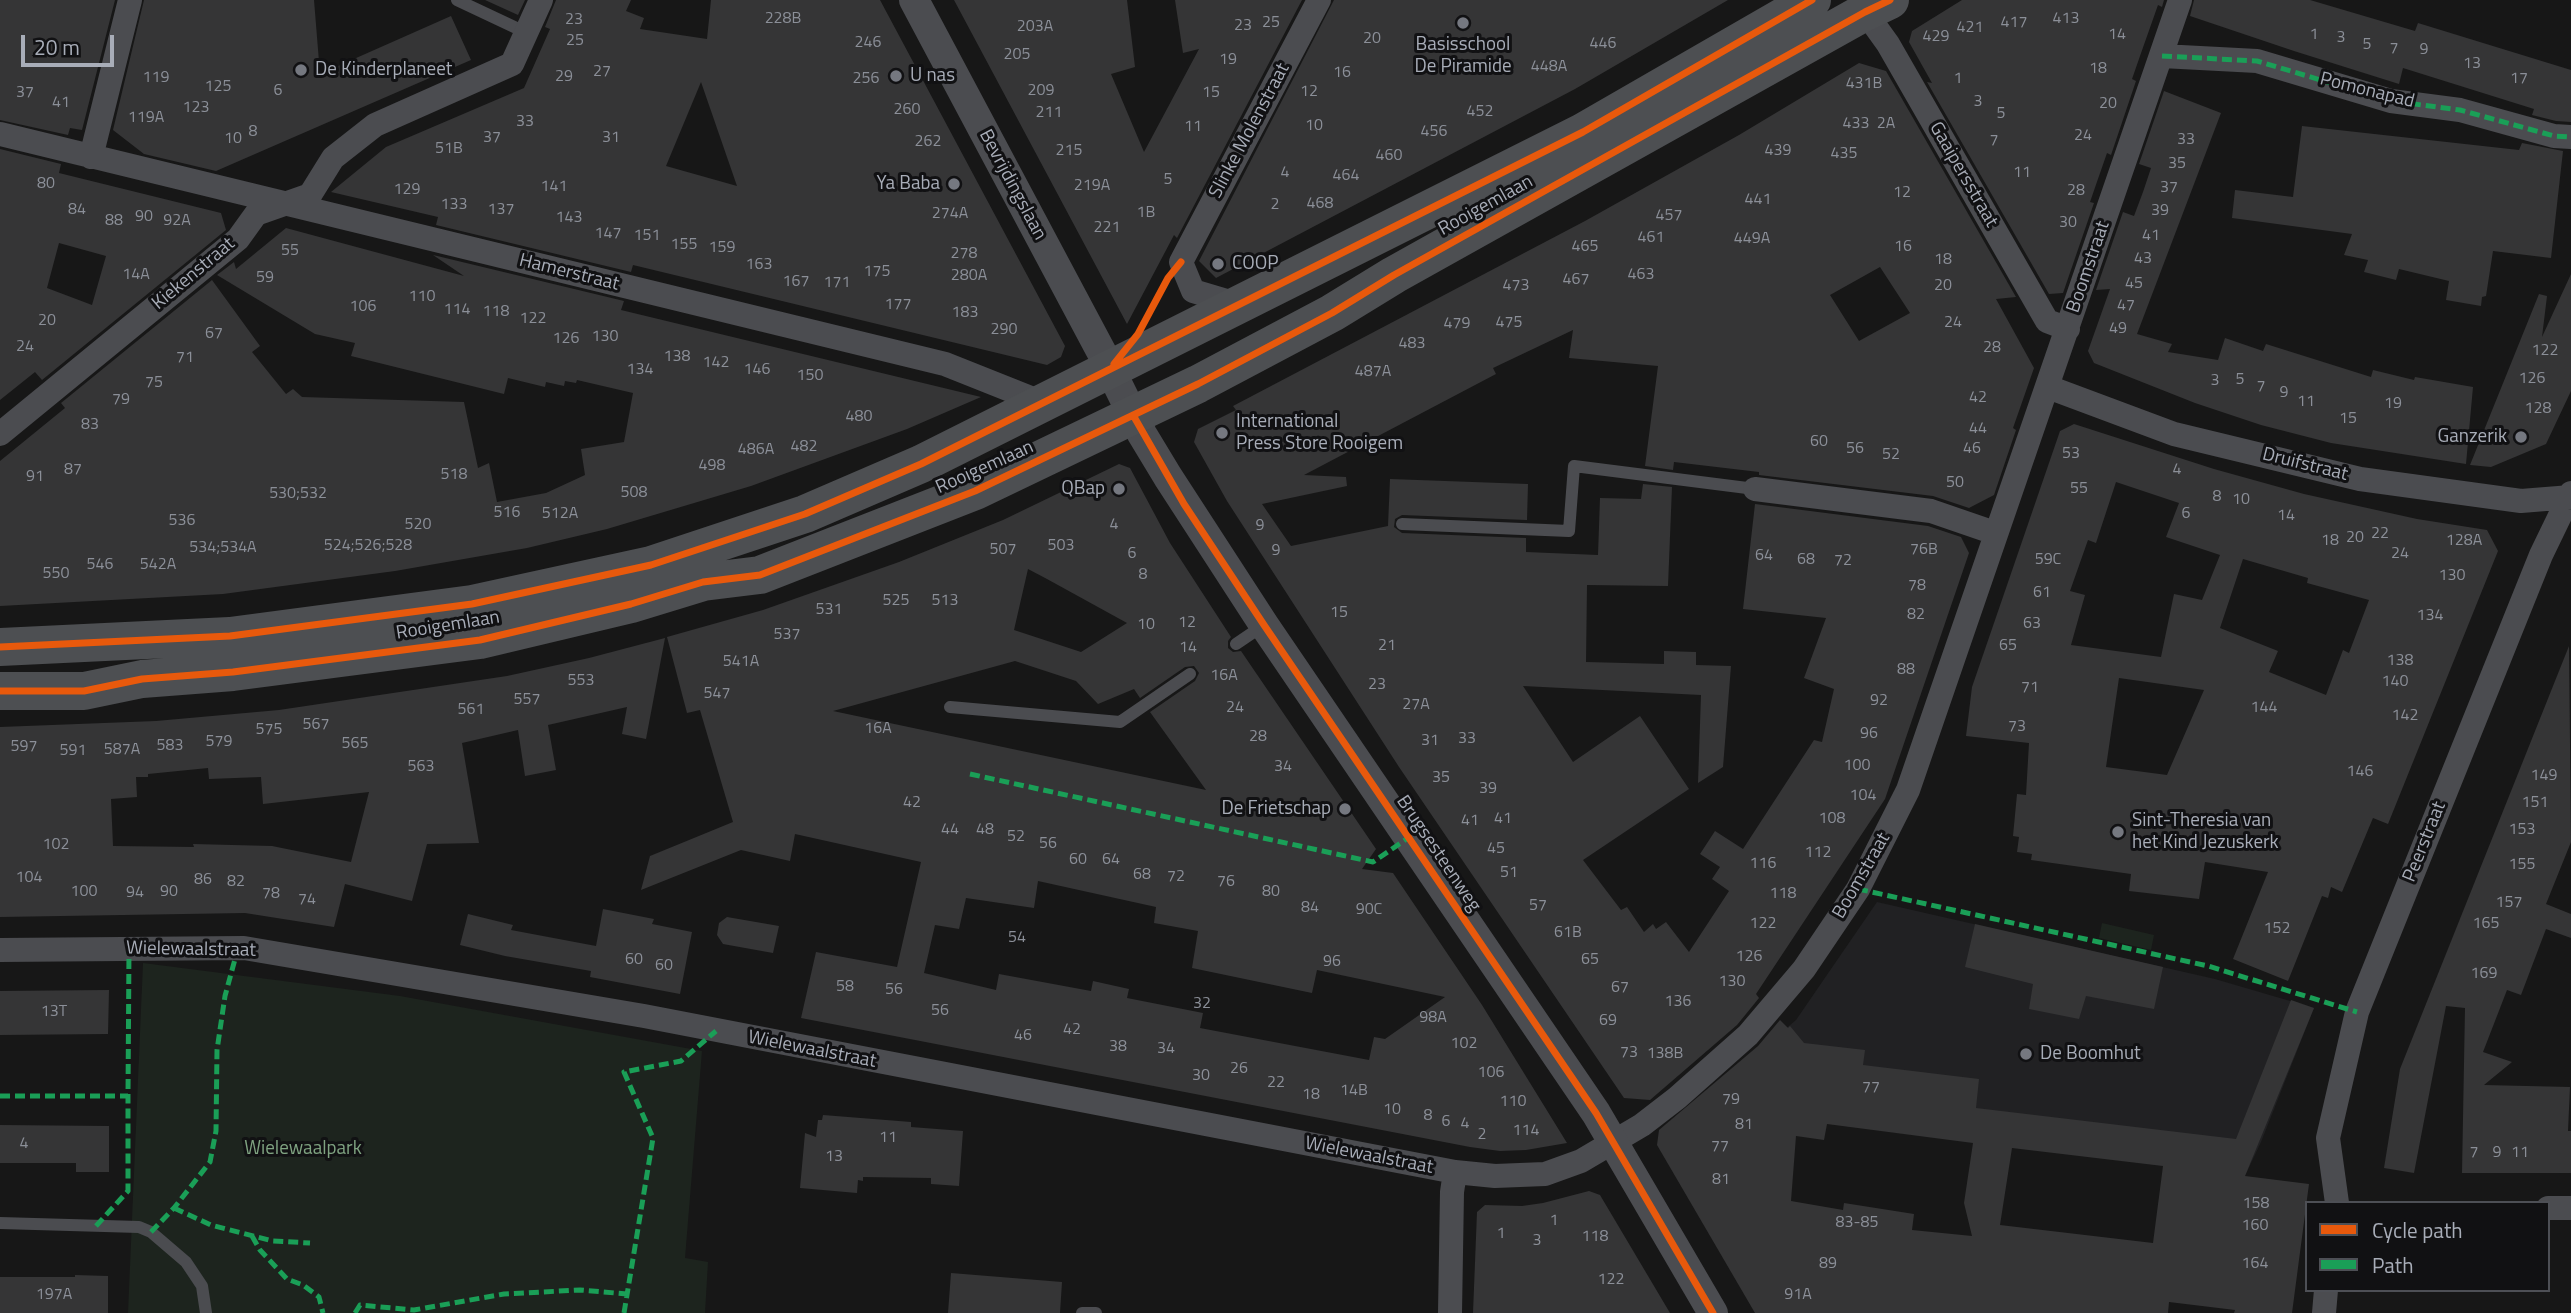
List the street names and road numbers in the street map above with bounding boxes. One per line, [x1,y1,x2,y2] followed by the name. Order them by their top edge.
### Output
[1205,60,1295,202] street label: Slinke Molenstraat
[2317,68,2417,114] street label: Pomonapad
[1924,118,2002,232] street label: Gaaipersstraat
[973,126,1051,244] street label: Bevrijdingslaan
[1435,171,1537,241] street label: Rooigemlaan
[2063,218,2115,316] street label: Boomstraat
[148,233,240,315] street label: Kiekenstraat
[517,250,621,296] street label: Hamerstraat
[933,436,1037,500] street label: Rooigemlaan
[2260,443,2350,487] street label: Druifstraat
[395,607,501,645] street label: Rooigemlaan
[1391,792,1485,916] street label: Brugsesteenweg
[2399,798,2451,886] street label: Peerstraat
[1828,829,1896,923] street label: Boomstraat
[126,937,256,963] street label: Wielewaalstraat
[746,1026,878,1074] street label: Wielewaalstraat
[1303,1132,1435,1180] street label: Wielewaalstraat

